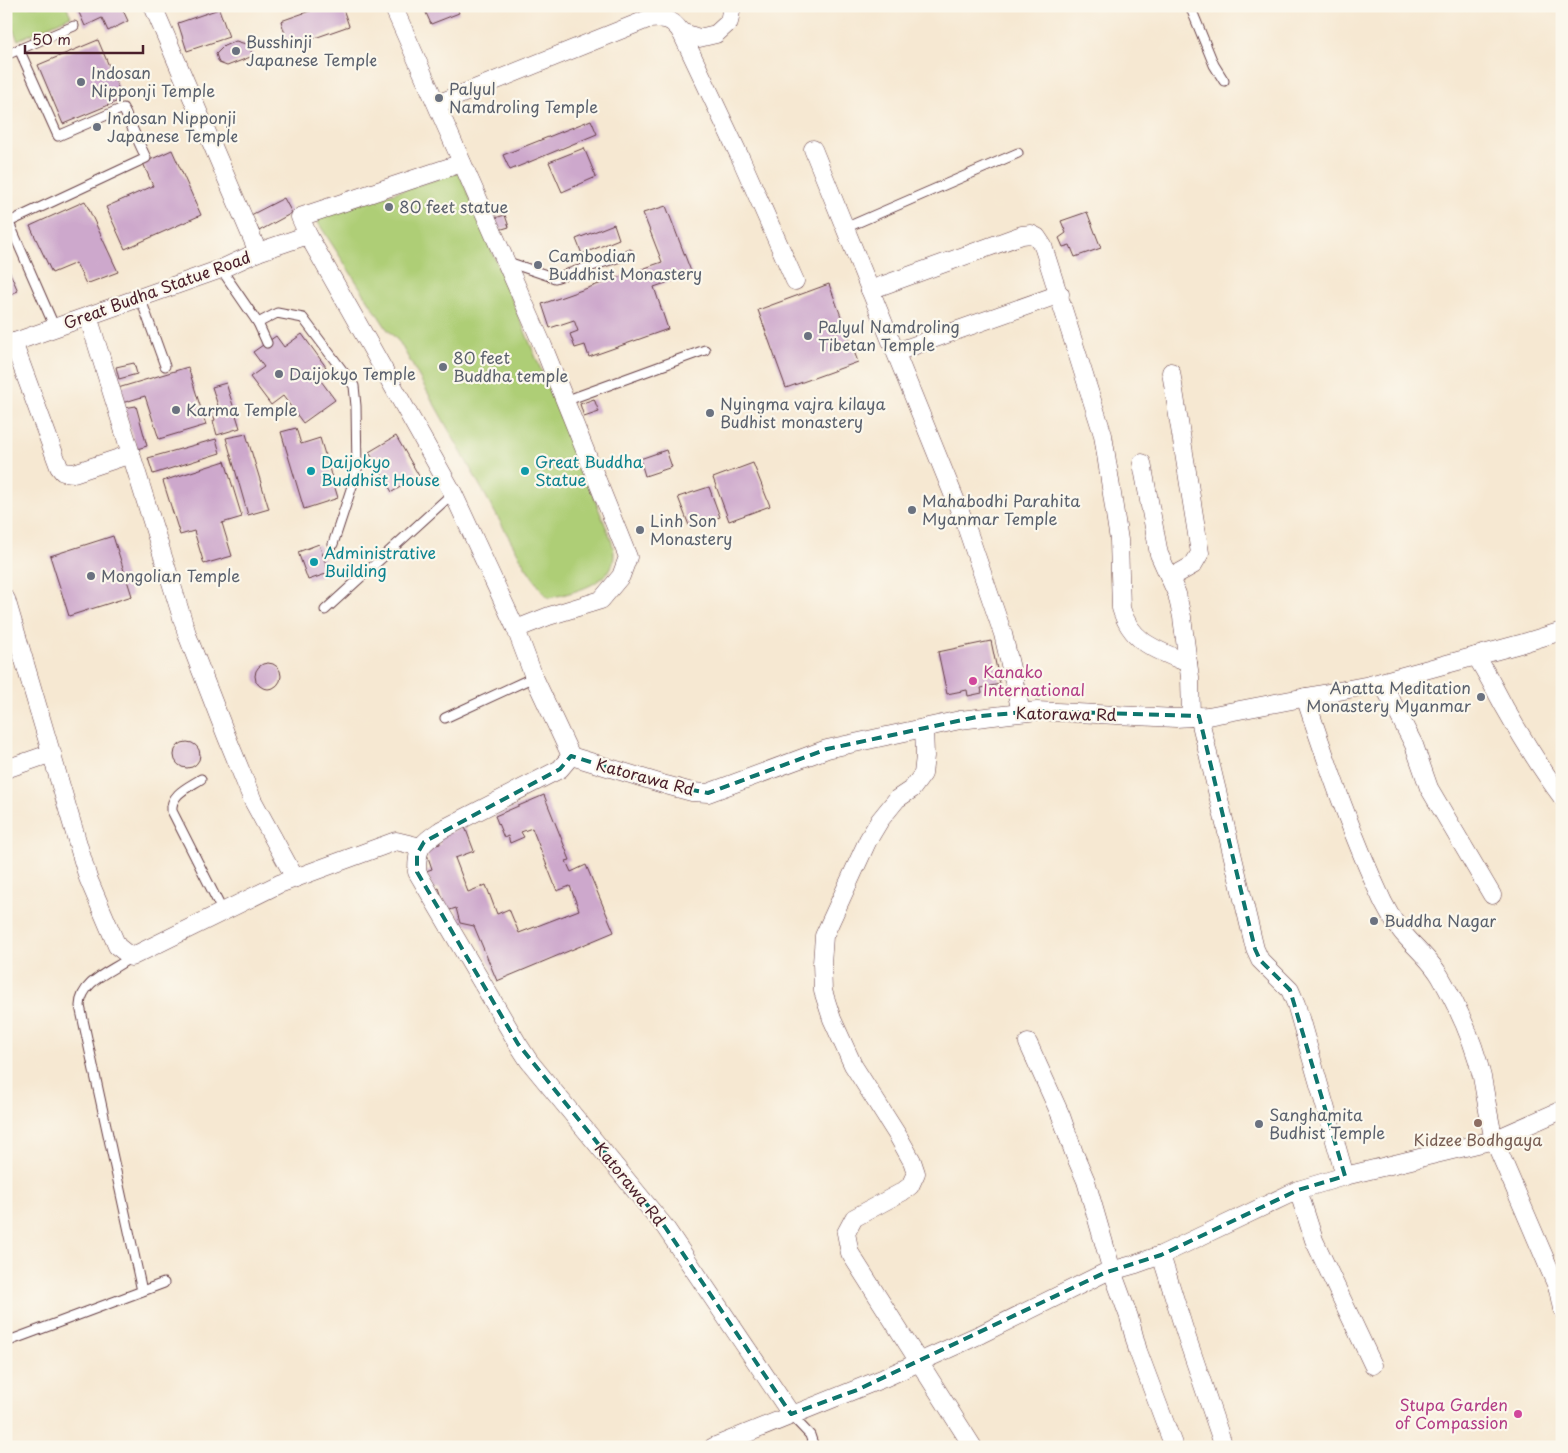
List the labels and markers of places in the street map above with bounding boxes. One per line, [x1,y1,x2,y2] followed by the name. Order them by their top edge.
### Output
[246,29,377,71] place label: Busshinji Japanese Temple
[230,45,242,57] marker: Busshinji Japanese Temple
[91,60,215,102] place label: Indosan Nipponji Temple
[75,76,87,88] marker: Indosan Nipponji Temple
[449,76,598,118] place label: Palyul Namdroling Temple
[433,92,445,104] marker: Palyul Namdroling Temple
[107,105,238,147] place label: Indosan Nipponji Japanese Temple
[91,121,103,133] marker: Indosan Nipponji Japanese Temple
[399,194,509,218] place label: 80 feet statue
[383,201,395,213] marker: 80 feet statue
[548,243,702,285] place label: Cambodian Buddhist Monastery
[532,259,544,271] marker: Cambodian Buddhist Monastery
[818,314,960,356] place label: Palyul Namdroling Tibetan Temple
[802,330,814,342] marker: Palyul Namdroling Tibetan Temple
[453,345,569,387] place label: 80 feet Buddha temple
[289,361,416,385] place label: Daijokyo Temple
[437,361,449,373] marker: 80 feet Buddha temple
[273,368,285,380] marker: Daijokyo Temple
[720,391,886,433] place label: Nyingma vajra kilaya Budhist monastery
[186,397,297,421] place label: Karma Temple
[170,404,182,416] marker: Karma Temple
[704,407,716,419] marker: Nyingma vajra kilaya Budhist monastery
[321,449,440,491] place label: Daijokyo Buddhist House
[535,449,644,491] place label: Great Buddha Statue
[305,465,317,477] marker: Daijokyo Buddhist House
[519,465,531,477] marker: Great Buddha Statue
[922,488,1080,530] place label: Mahabodhi Parahita Myanmar Temple
[906,504,918,516] marker: Mahabodhi Parahita Myanmar Temple
[650,508,733,550] place label: Linh Son Monastery
[634,524,646,536] marker: Linh Son Monastery
[324,540,436,582] place label: Administrative Building
[308,556,320,568] marker: Administrative Building
[101,563,240,587] place label: Mongolian Temple
[85,570,97,582] marker: Mongolian Temple
[983,659,1085,701] place label: Kanako International
[967,675,979,687] marker: Kanako International
[1306,675,1472,717] place label: Anatta Meditation Monastery Myanmar
[1475,691,1487,703] marker: Anatta Meditation Monastery Myanmar
[1384,908,1496,932] place label: Buddha Nagar
[1368,915,1380,927] marker: Buddha Nagar
[1269,1102,1385,1144] place label: Sanghamita Budhist Temple
[1472,1117,1484,1129] marker: Kidzee Bodhgaya
[1253,1118,1265,1130] marker: Sanghamita Budhist Temple
[1414,1127,1542,1151] place label: Kidzee Bodhgaya
[1395,1392,1508,1434] place label: Stupa Garden of Compassion
[1512,1408,1524,1420] marker: Stupa Garden of Compassion

